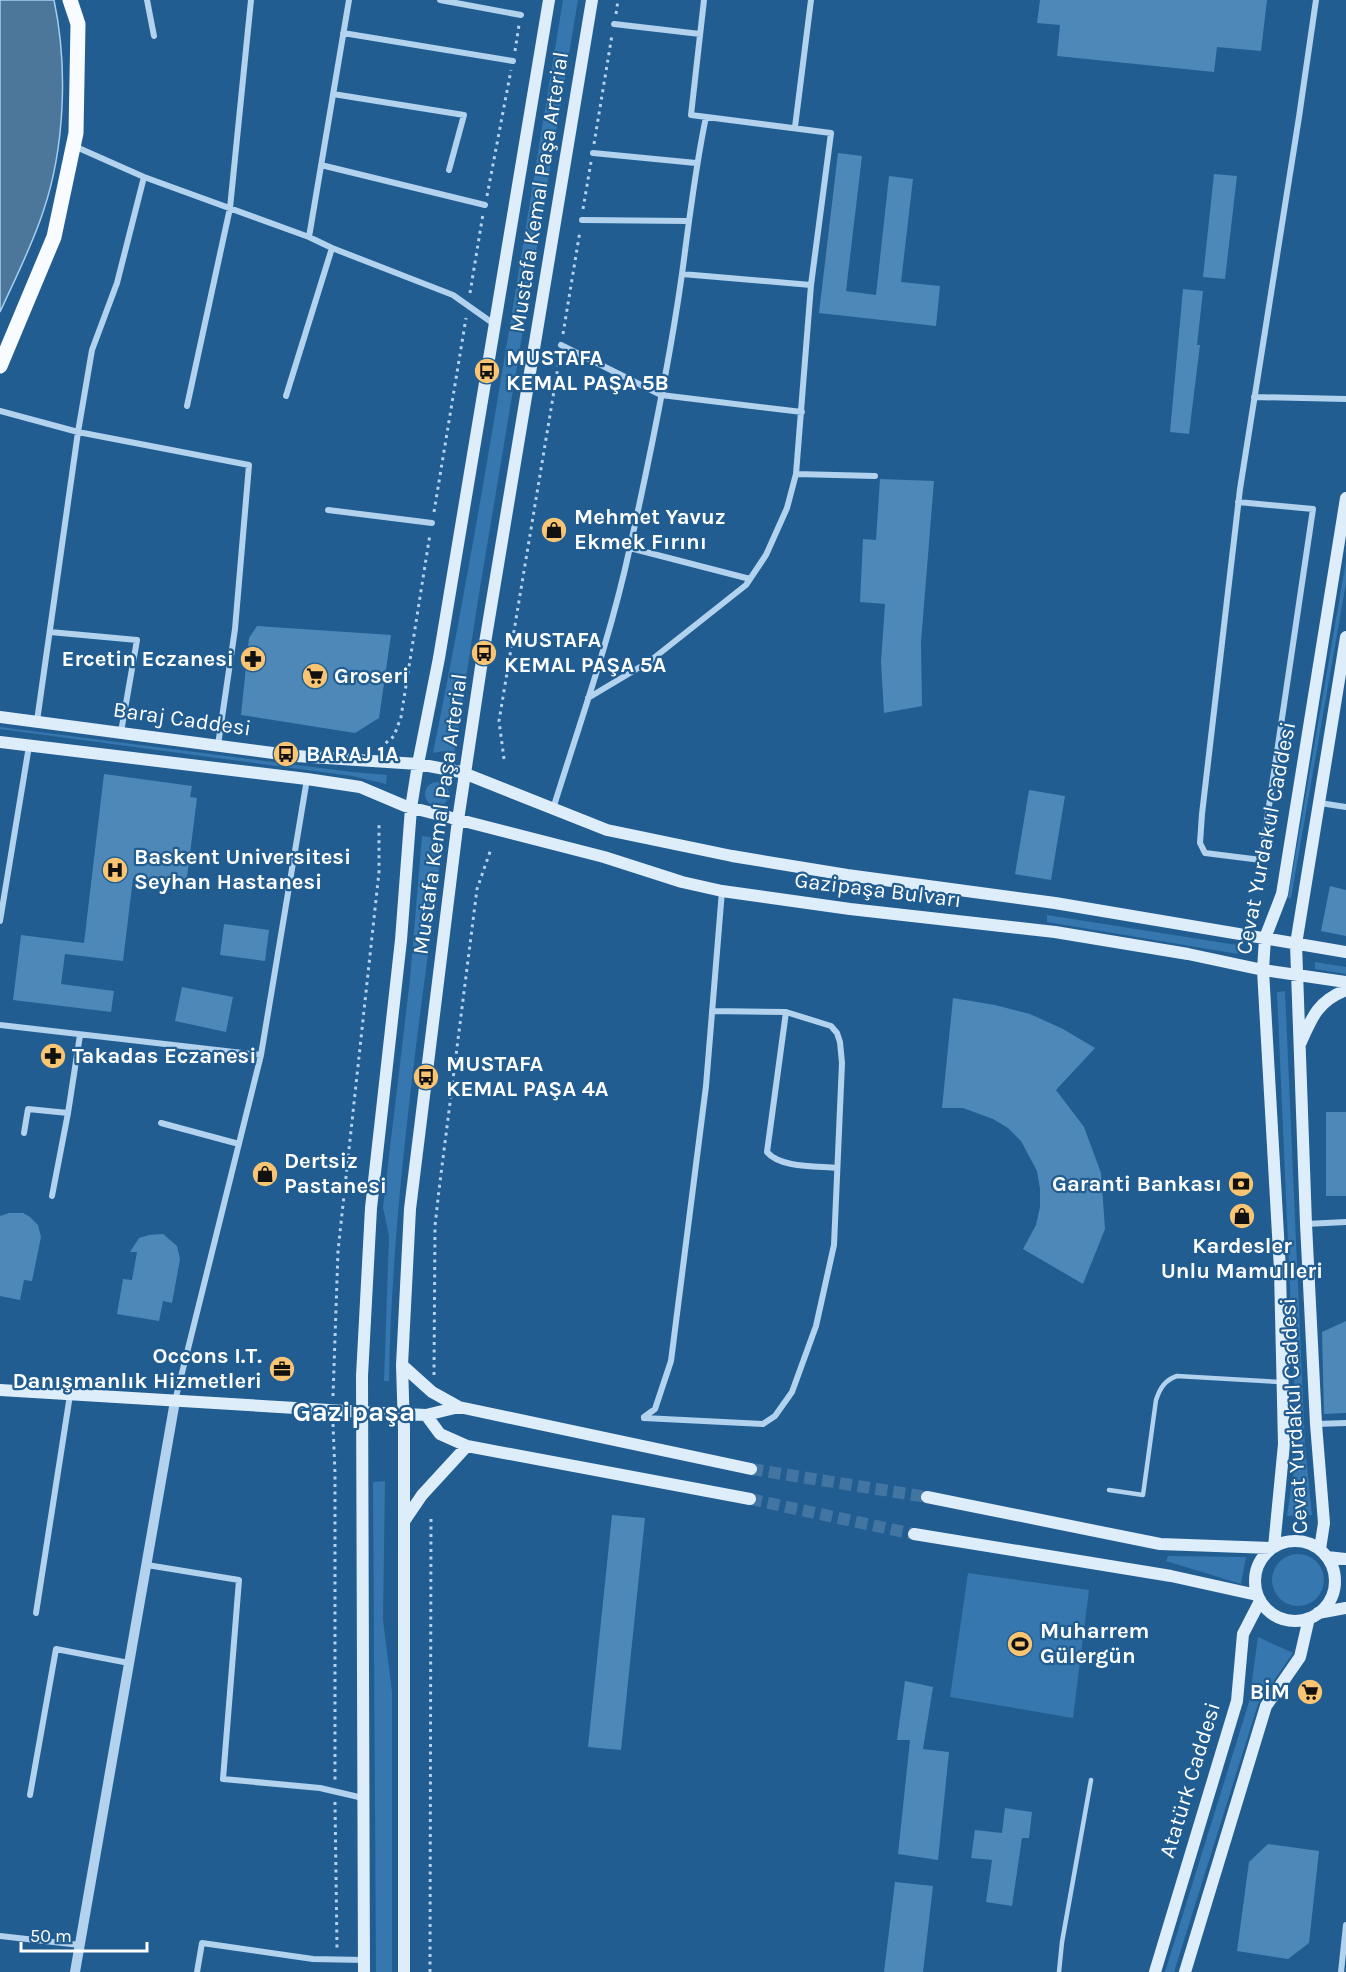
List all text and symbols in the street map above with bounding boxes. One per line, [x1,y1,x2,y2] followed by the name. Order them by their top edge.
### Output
[504,50,574,334] street label: Mustafa Kemal Paşa Arterial
[506,345,669,396] place label: MUSTAFA KEMAL PAŞA 5B
[472,356,502,386] bus stop icon: MUSTAFA KEMAL PAŞA 5B
[574,504,726,555] place label: Mehmet Yavuz Ekmek Fırını
[539,515,569,545] shop icon: Mehmet Yavuz Ekmek Fırını
[504,627,667,678] place label: MUSTAFA KEMAL PAŞA 5A
[469,638,499,668] bus stop icon: MUSTAFA KEMAL PAŞA 5A
[238,644,268,674] pharmacy icon: Ercetin Eczanesi
[61,646,234,672] place label: Ercetin Eczanesi
[300,661,330,691] supermarket icon: Groseri
[334,663,409,689] place label: Groseri
[407,672,473,956] street label: Mustafa Kemal Paşa Arterial
[111,696,253,742] street label: Baraj Caddesi
[1231,719,1301,957] street label: Cevat Yurdakul Caddesi
[271,739,301,769] bus stop icon: BARAJ 1A
[306,741,399,767] place label: BARAJ 1A
[134,844,351,895] place label: Baskent Universitesi Seyhan Hastanesi
[100,855,130,885] hospital icon: Baskent Universitesi Seyhan Hastanesi
[793,867,963,913] street label: Gazipaşa Bulvarı
[38,1041,68,1071] pharmacy icon: Takadas Eczanesi
[72,1043,256,1069] place label: Takadas Eczanesi
[446,1051,609,1102] place label: MUSTAFA KEMAL PAŞA 4A
[411,1062,441,1092] bus stop icon: MUSTAFA KEMAL PAŞA 4A
[284,1148,387,1199] place label: Dertsiz Pastanesi
[250,1159,280,1189] shop icon: Dertsiz Pastanesi
[1226,1169,1256,1199] bank icon: Garanti Bankası
[1052,1171,1222,1197] place label: Garanti Bankası
[1227,1201,1257,1231] shop icon: Kardesler Unlu Mamulleri
[1161,1233,1323,1284] place label: Kardesler Unlu Mamulleri
[1275,1297,1313,1535] street label: Cevat Yurdakul Caddesi
[12,1343,262,1394] place label: Occons I.T. Danışmanlık Hizmetleri
[267,1354,297,1384] office icon: Occons I.T. Danışmanlık Hizmetleri
[293,1395,416,1428] district label: Gazipaşa
[1040,1618,1149,1669] place label: Muharrem Gülergün
[1005,1629,1035,1659] sports icon: Muharrem Gülergün
[1295,1677,1325,1707] supermarket icon: BİM
[1250,1679,1290,1705] place label: BİM
[1154,1699,1226,1861] street label: Atatürk Caddesi
[21,1915,147,1953] scale bar
[30,1925,72,1947] text: 50 m

